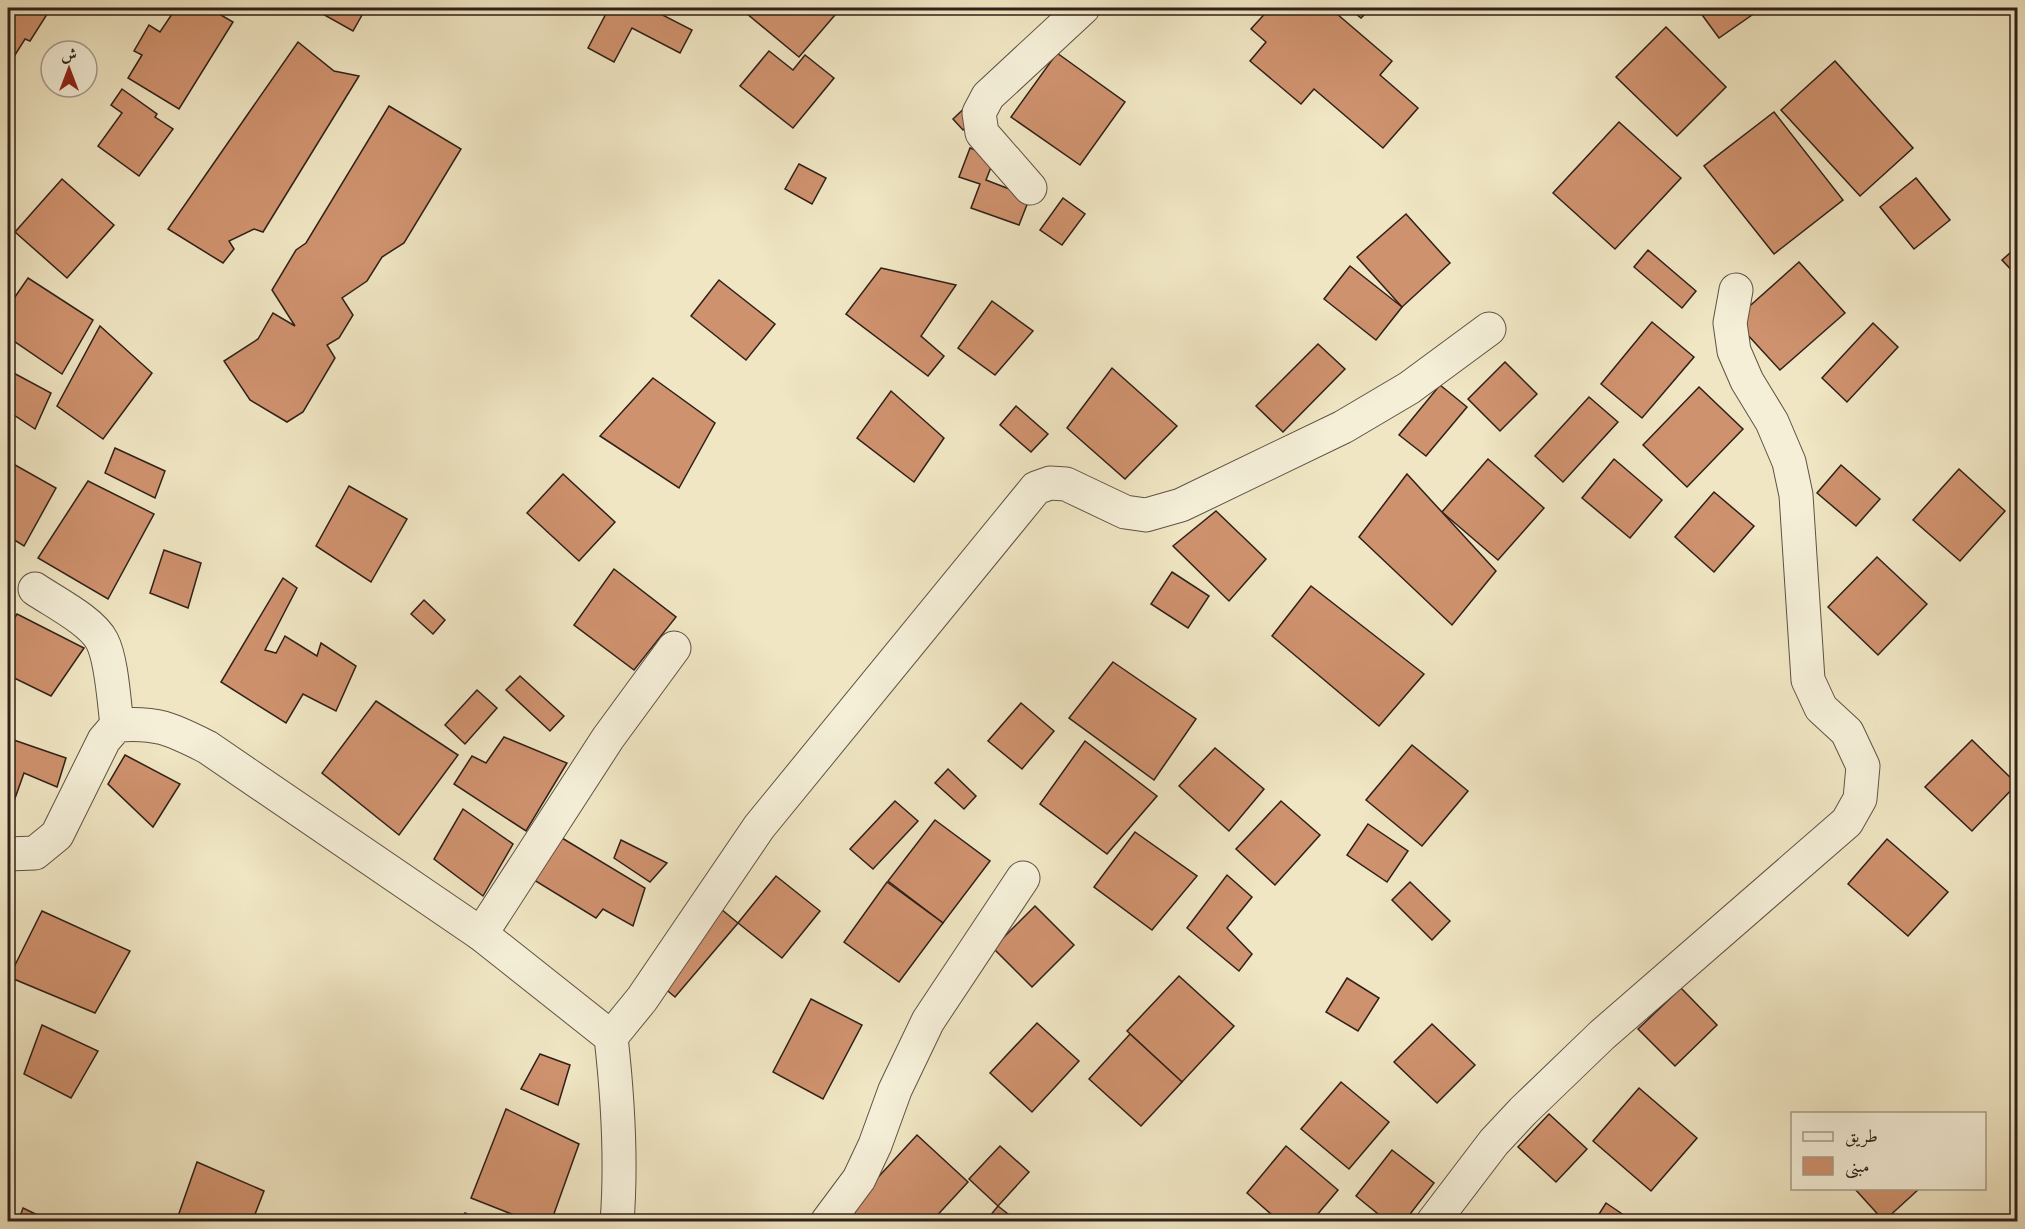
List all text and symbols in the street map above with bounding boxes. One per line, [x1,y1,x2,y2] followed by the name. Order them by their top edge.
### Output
[39,39,99,99] north arrow
[61,45,77,64] text: ش
[1791,1112,1986,1190] legend
[1845,1126,1878,1148] text: طريق
[1845,1156,1870,1179] text: مبنى

